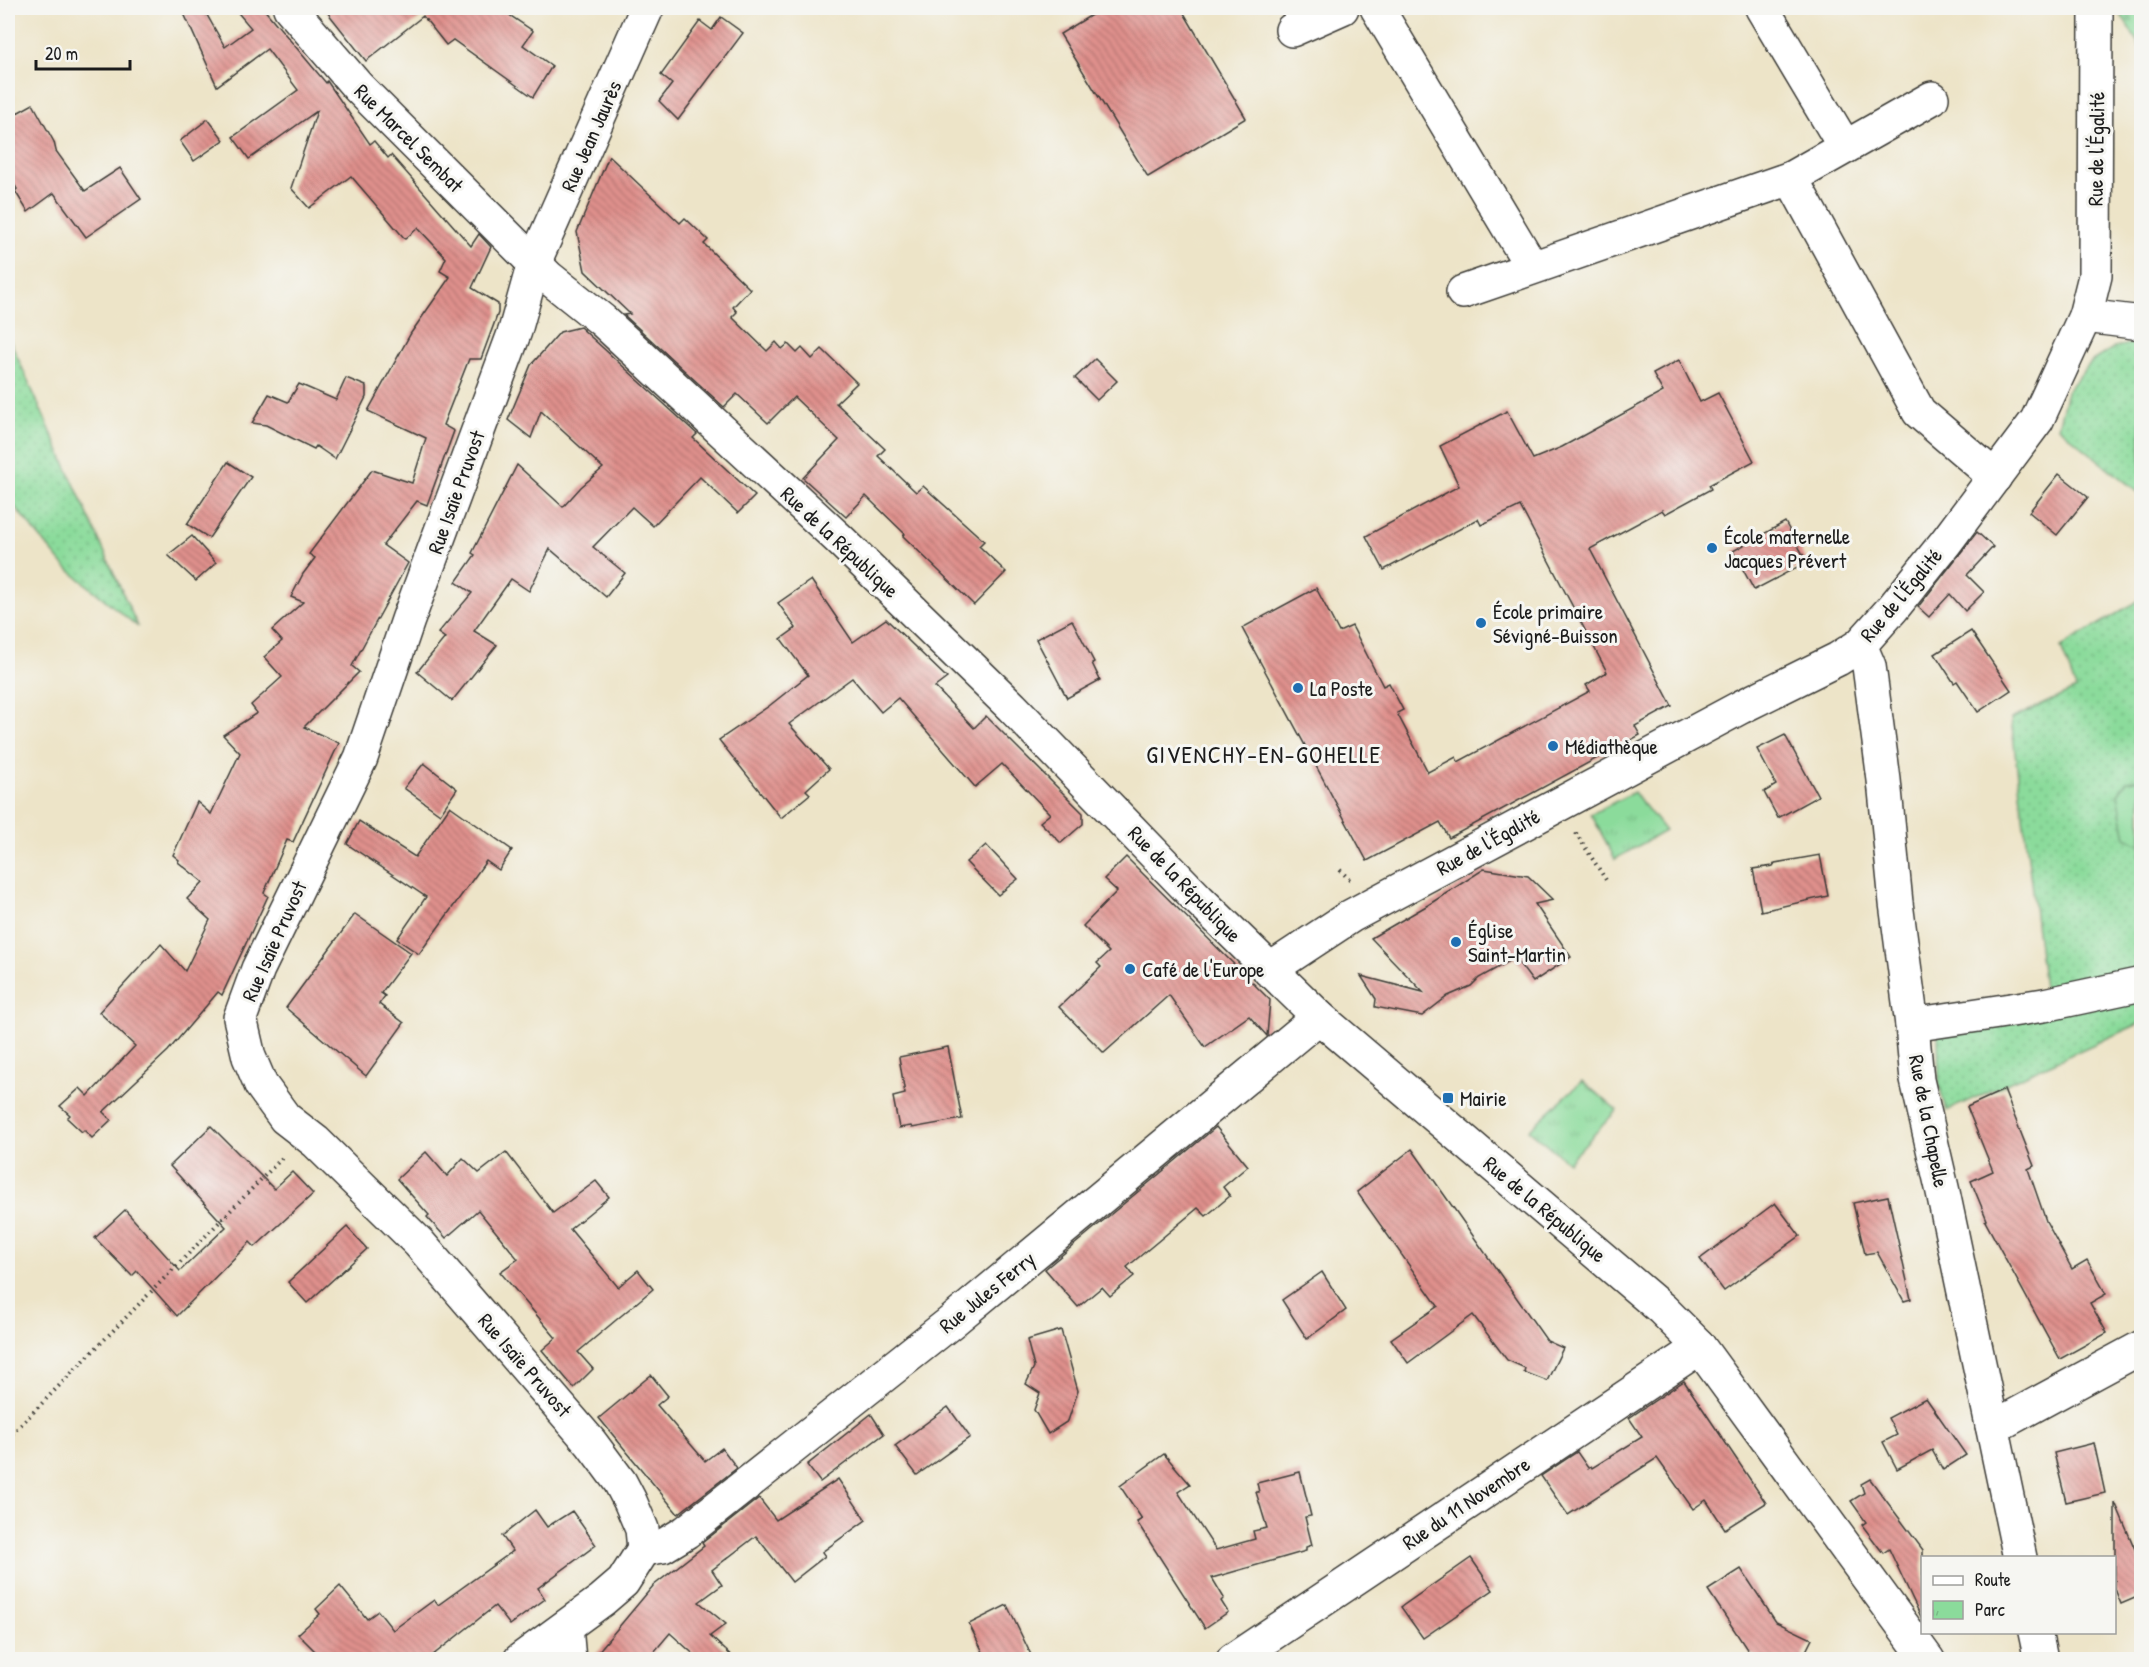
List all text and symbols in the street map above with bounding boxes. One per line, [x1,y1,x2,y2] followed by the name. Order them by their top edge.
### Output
[36,33,130,71] scale bar
[45,41,78,66] text: 20 m
[554,76,628,196] street label: Rue Jean Jaurès
[348,77,470,199] street label: Rue Marcel Sembat
[2081,92,2111,206] street label: Rue de l'Égalité
[420,426,492,558] street label: Rue Isaïe Pruvost
[775,480,905,604] street label: Rue de la République
[1724,522,1850,575] place label: École maternelle Jacques Prévert
[1705,541,1719,555] marker: École maternelle Jacques Prévert
[1853,542,1949,648] street label: Rue de l'Égalité
[1493,597,1618,650] place label: École primaire Sévigné-Buisson
[1474,616,1488,630] marker: École primaire Sévigné-Buisson
[1310,674,1373,703] place label: La Poste
[1291,681,1305,695] marker: La Poste
[1565,732,1658,761] place label: Médiathèque
[1146,738,1382,770] district label: GIVENCHY-EN-GOHELLE
[1546,739,1560,753] marker: Médiathèque
[1431,802,1545,882] street label: Rue de l'Égalité
[1122,819,1248,949] street label: Rue de la République
[235,875,314,1006] street label: Rue Isaïe Pruvost
[1468,916,1566,969] place label: Église Saint-Martin
[1449,935,1463,949] marker: Église Saint-Martin
[1142,955,1264,984] place label: Café de l'Europe
[1123,962,1137,976] marker: Café de l'Europe
[1902,1052,1956,1190] street label: Rue de la Chapelle
[1460,1084,1507,1113] place label: Mairie
[1441,1091,1455,1105] marker: Mairie
[1478,1149,1612,1269] street label: Rue de la République
[933,1244,1041,1340] street label: Rue Jules Ferry
[472,1307,579,1424] street label: Rue Isaïe Pruvost
[1396,1449,1536,1557] street label: Rue du 11 Novembre
[1921,1556,2116,1634] legend
[1975,1567,2011,1592] text: Route
[1975,1597,2005,1622] text: Parc

